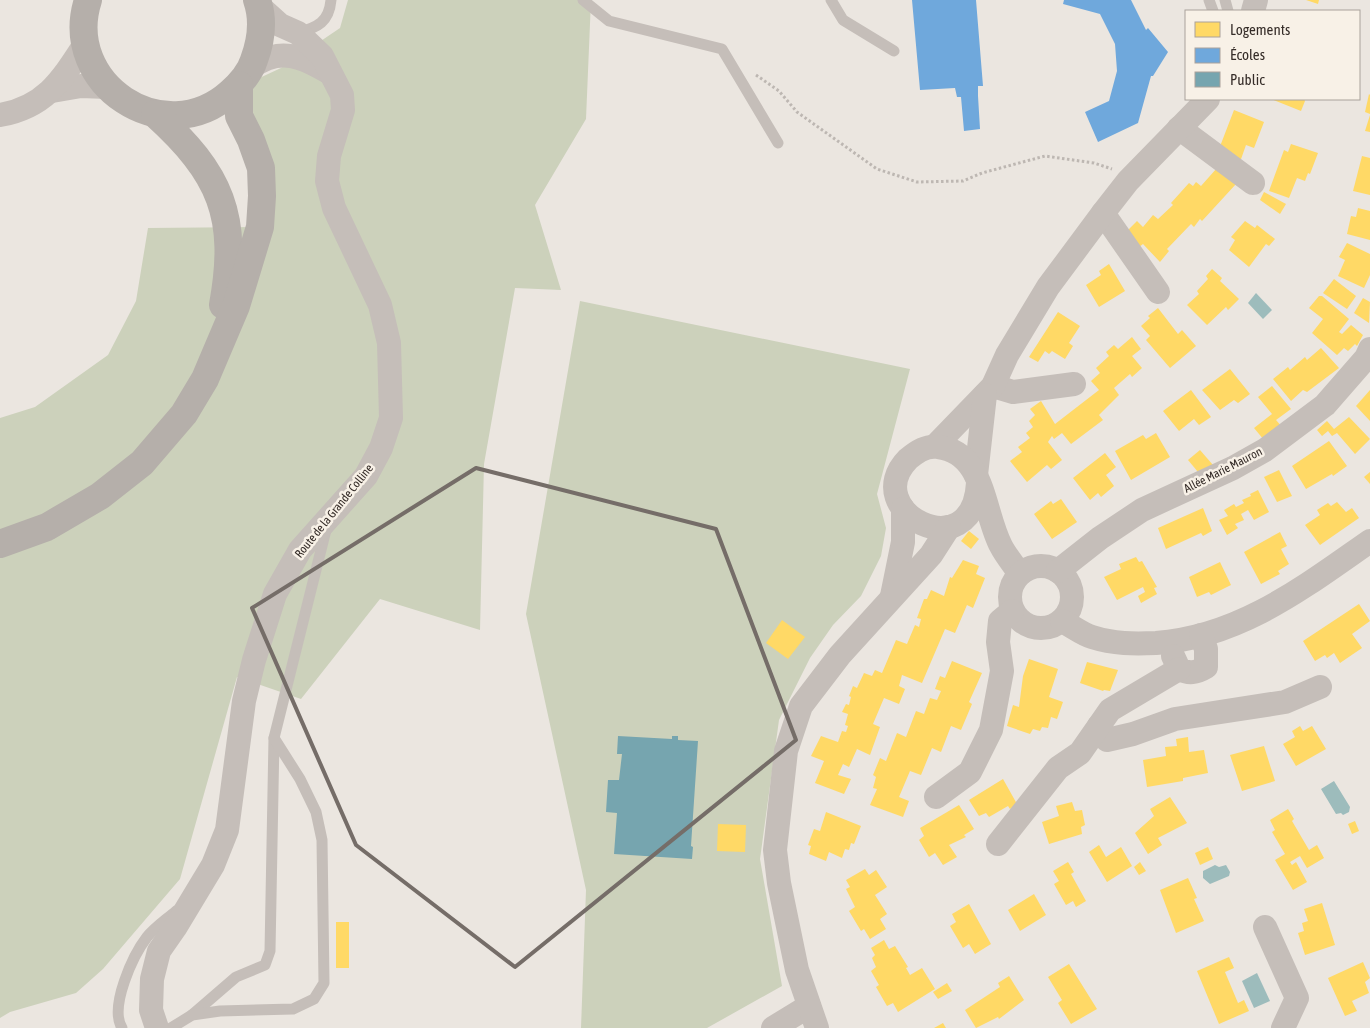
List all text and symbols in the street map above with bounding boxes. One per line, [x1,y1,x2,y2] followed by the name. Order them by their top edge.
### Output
[1185,10,1360,100] legend
[1230,21,1290,38] text: Logements
[1230,46,1265,63] text: Écoles
[1230,71,1265,88] text: Public
[1181,444,1265,496] street label: Allée Marie Mauron
[292,461,376,561] street label: Route de la Grande Colline

